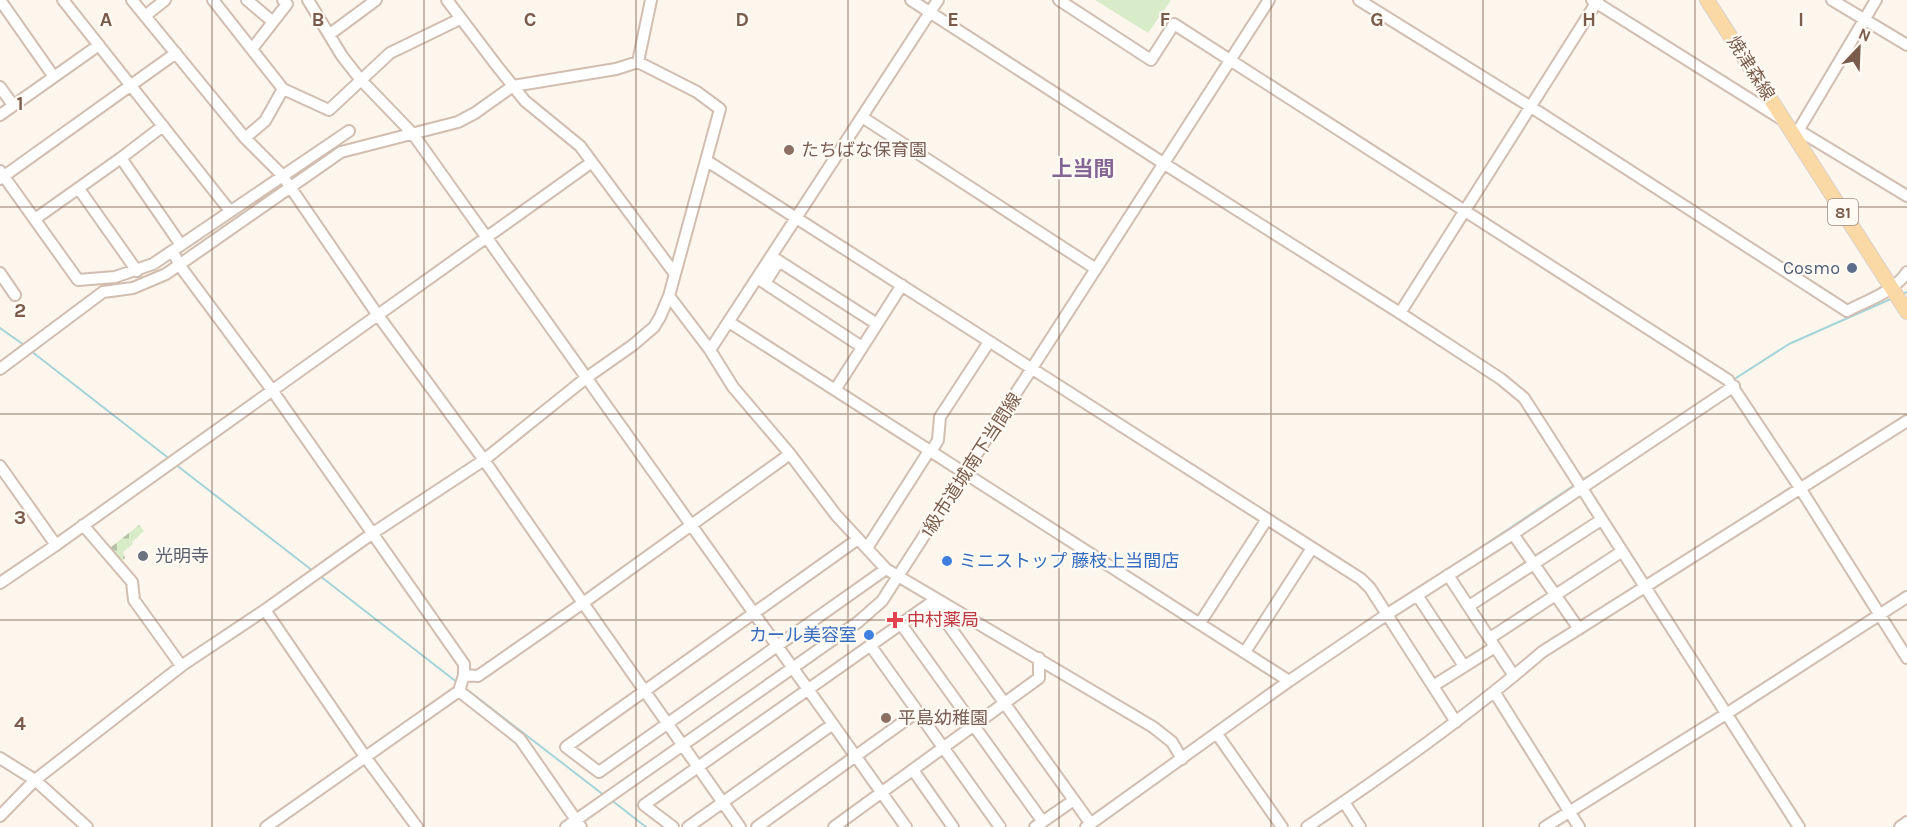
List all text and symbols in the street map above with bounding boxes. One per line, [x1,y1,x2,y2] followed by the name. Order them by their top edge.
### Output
[100,8,113,31] text: A
[312,8,324,31] text: B
[524,8,536,31] text: C
[735,8,749,31] text: D
[947,8,959,31] text: E
[1160,8,1171,31] text: F
[1370,8,1384,31] text: G
[1582,8,1596,31] text: H
[1798,8,1804,31] text: I
[1829,18,1889,78] north arrow
[1856,24,1874,46] text: N
[1723,32,1779,104] street label: 焼津森線
[16,92,24,115] text: 1
[801,139,927,161] place label: たちばな保育園
[782,143,796,157] marker: たちばな保育園
[1052,157,1115,181] district label: 上当間
[1828,199,1858,225] road number: 81
[1783,257,1840,279] place label: Cosmo
[1845,261,1859,275] marker: Cosmo
[14,299,26,322] text: 2
[916,389,1026,541] street label: 1級市道城南下当間線
[14,506,26,529] text: 3
[155,545,209,567] place label: 光明寺
[136,549,150,563] marker: 光明寺
[959,550,1179,572] place label: ミニストップ 藤枝上当間店
[940,554,954,568] marker: ミニストップ 藤枝上当間店
[907,609,979,631] place label: 中村薬局
[888,613,902,627] marker: 中村薬局
[749,624,857,646] place label: カール美容室
[862,628,876,642] marker: カール美容室
[898,707,988,729] place label: 平島幼稚園
[879,711,893,725] marker: 平島幼稚園
[14,712,26,735] text: 4

